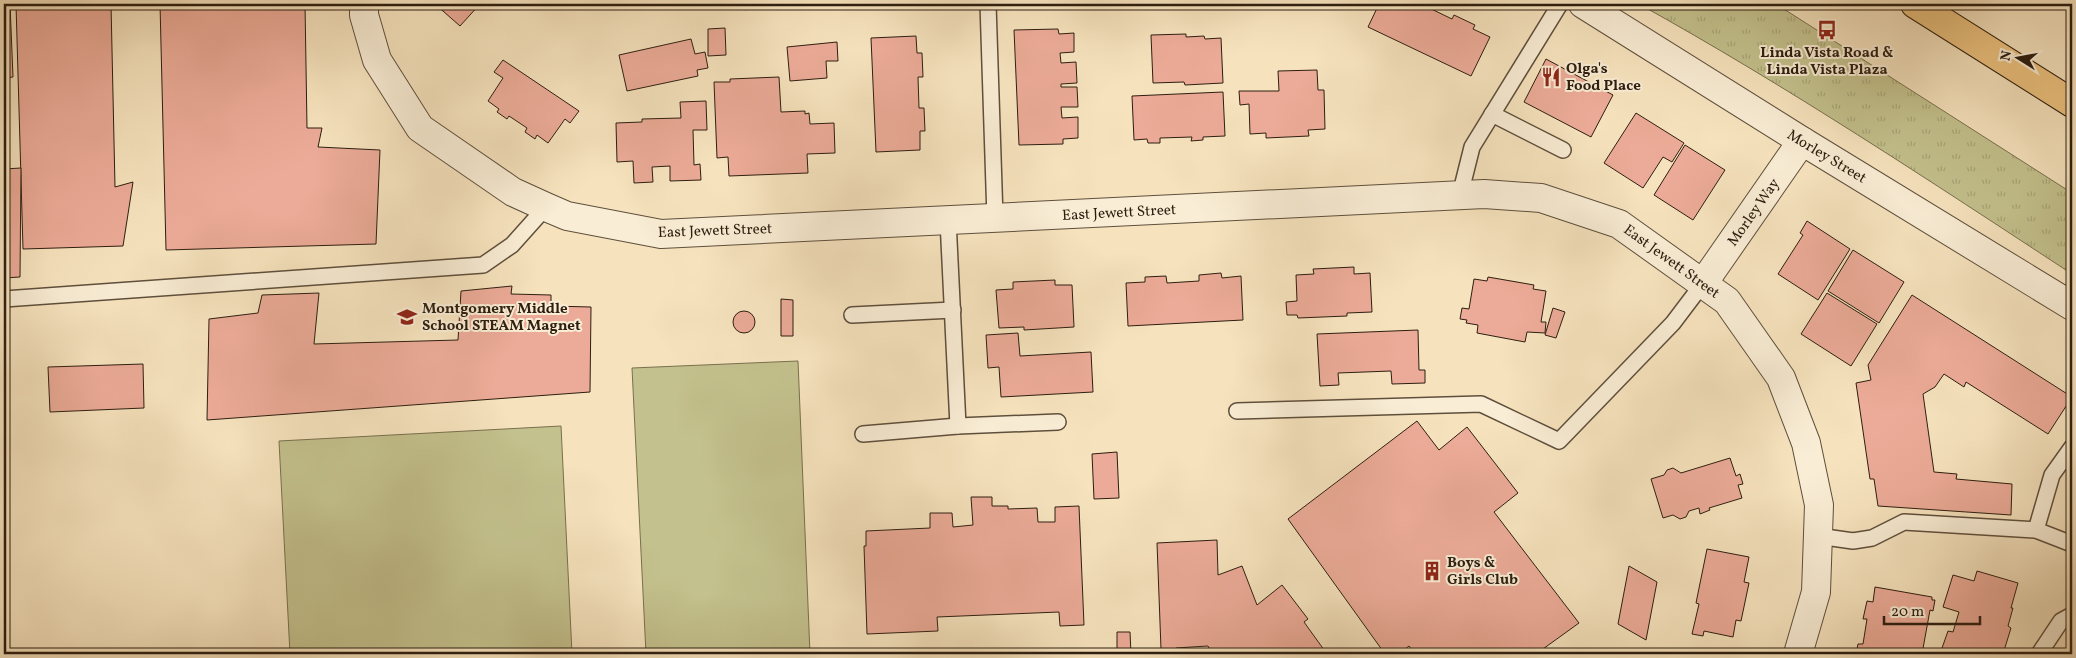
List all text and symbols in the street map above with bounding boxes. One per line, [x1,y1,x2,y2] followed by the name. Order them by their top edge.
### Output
[1816,19,1838,41] bus stop icon: Linda Vista Road & Linda Vista Plaza
[1994,32,2044,82] north arrow
[1760,43,1894,81] place label: Linda Vista Road & Linda Vista Plaza
[1996,49,2017,63] text: N
[1566,59,1641,97] place label: Olga's Food Place
[1540,66,1562,88] restaurant icon: Olga's Food Place
[1783,125,1870,189] street label: Morley Street
[1723,175,1785,251] street label: Morley Way
[1061,200,1177,227] street label: East Jewett Street
[658,219,773,244] street label: East Jewett Street
[1619,220,1724,304] street label: East Jewett Street
[422,299,581,337] place label: Montgomery Middle School STEAM Magnet
[396,306,418,328] school or university icon: Montgomery Middle School STEAM Magnet
[1447,553,1518,591] place label: Boys & Girls Club
[1421,560,1443,582] building icon: Boys & Girls Club
[1884,593,1980,625] scale bar
[1891,602,1924,623] text: 20 m

